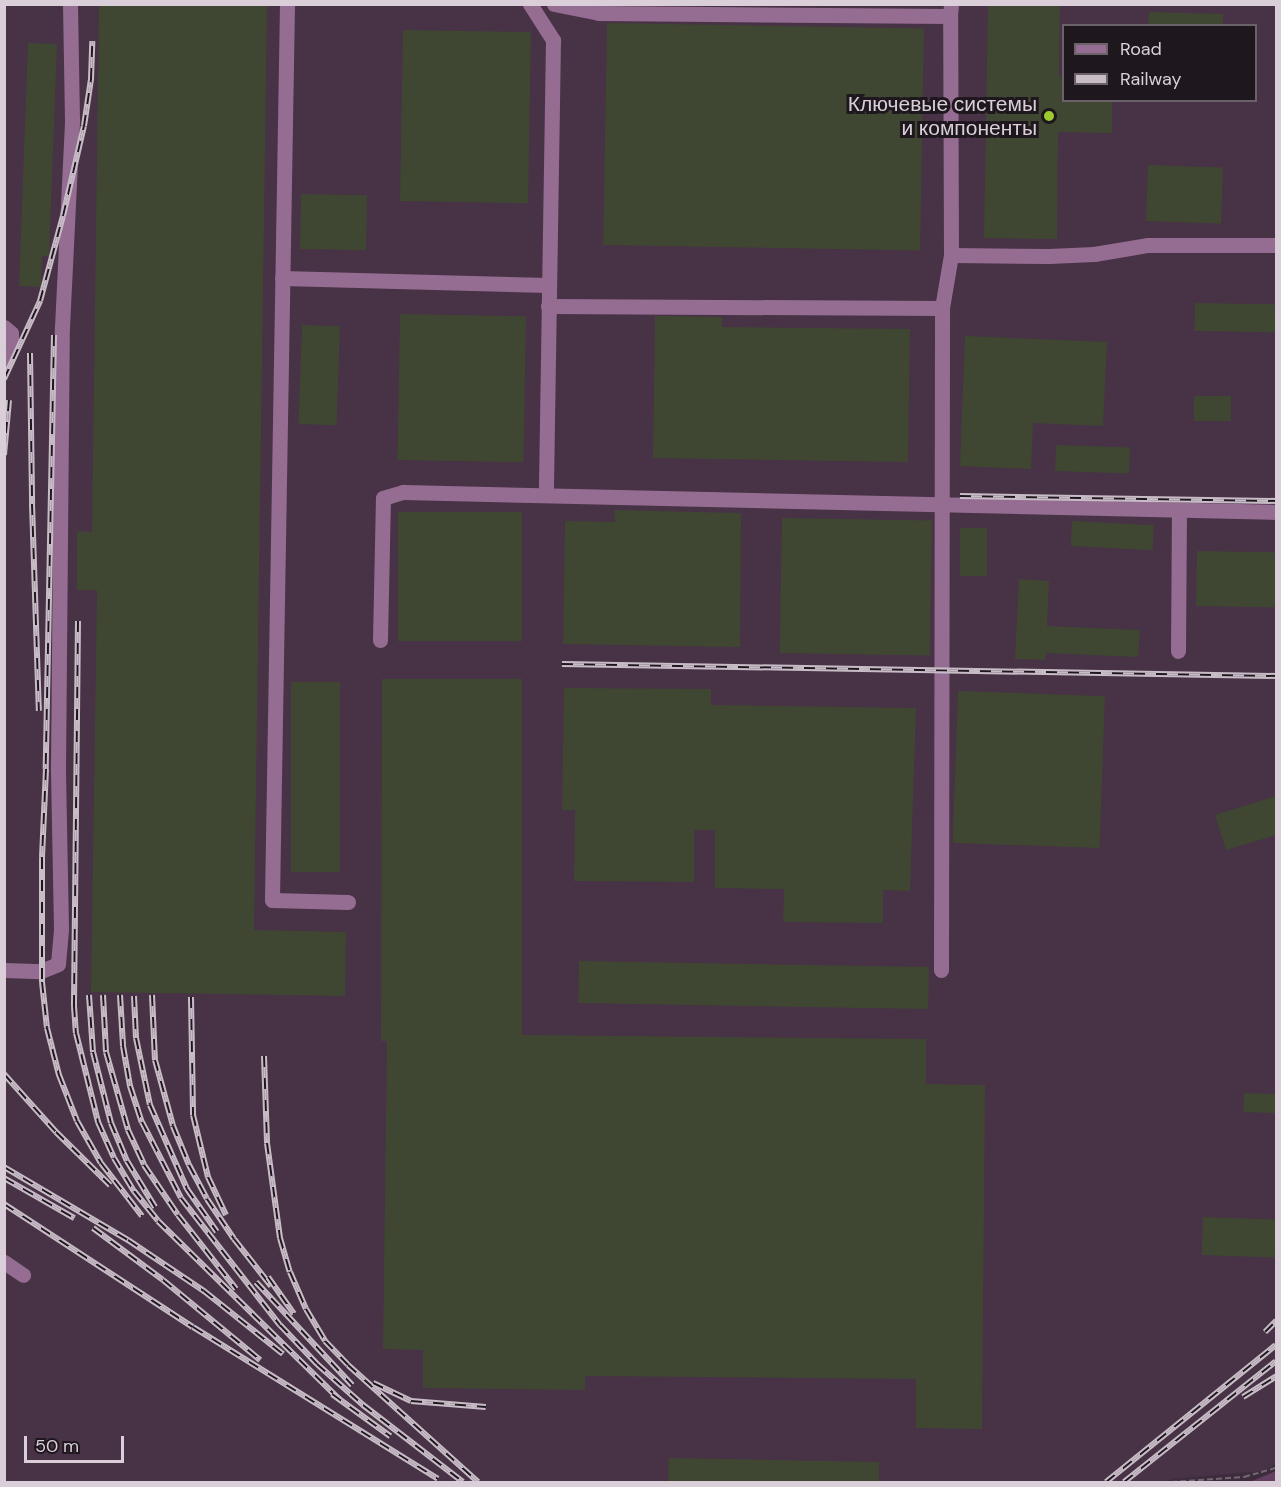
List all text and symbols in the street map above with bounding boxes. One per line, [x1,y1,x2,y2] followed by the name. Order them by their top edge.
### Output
[1062,24,1257,102] legend
[1120,37,1162,61] text: Road
[1120,67,1182,91] text: Railway
[848,91,1037,141] place label: Ключевые системы и компоненты
[1042,109,1056,123] marker: Ключевые системы и компоненты
[27,1424,128,1462] scale bar
[35,1434,79,1458] text: 50 m

